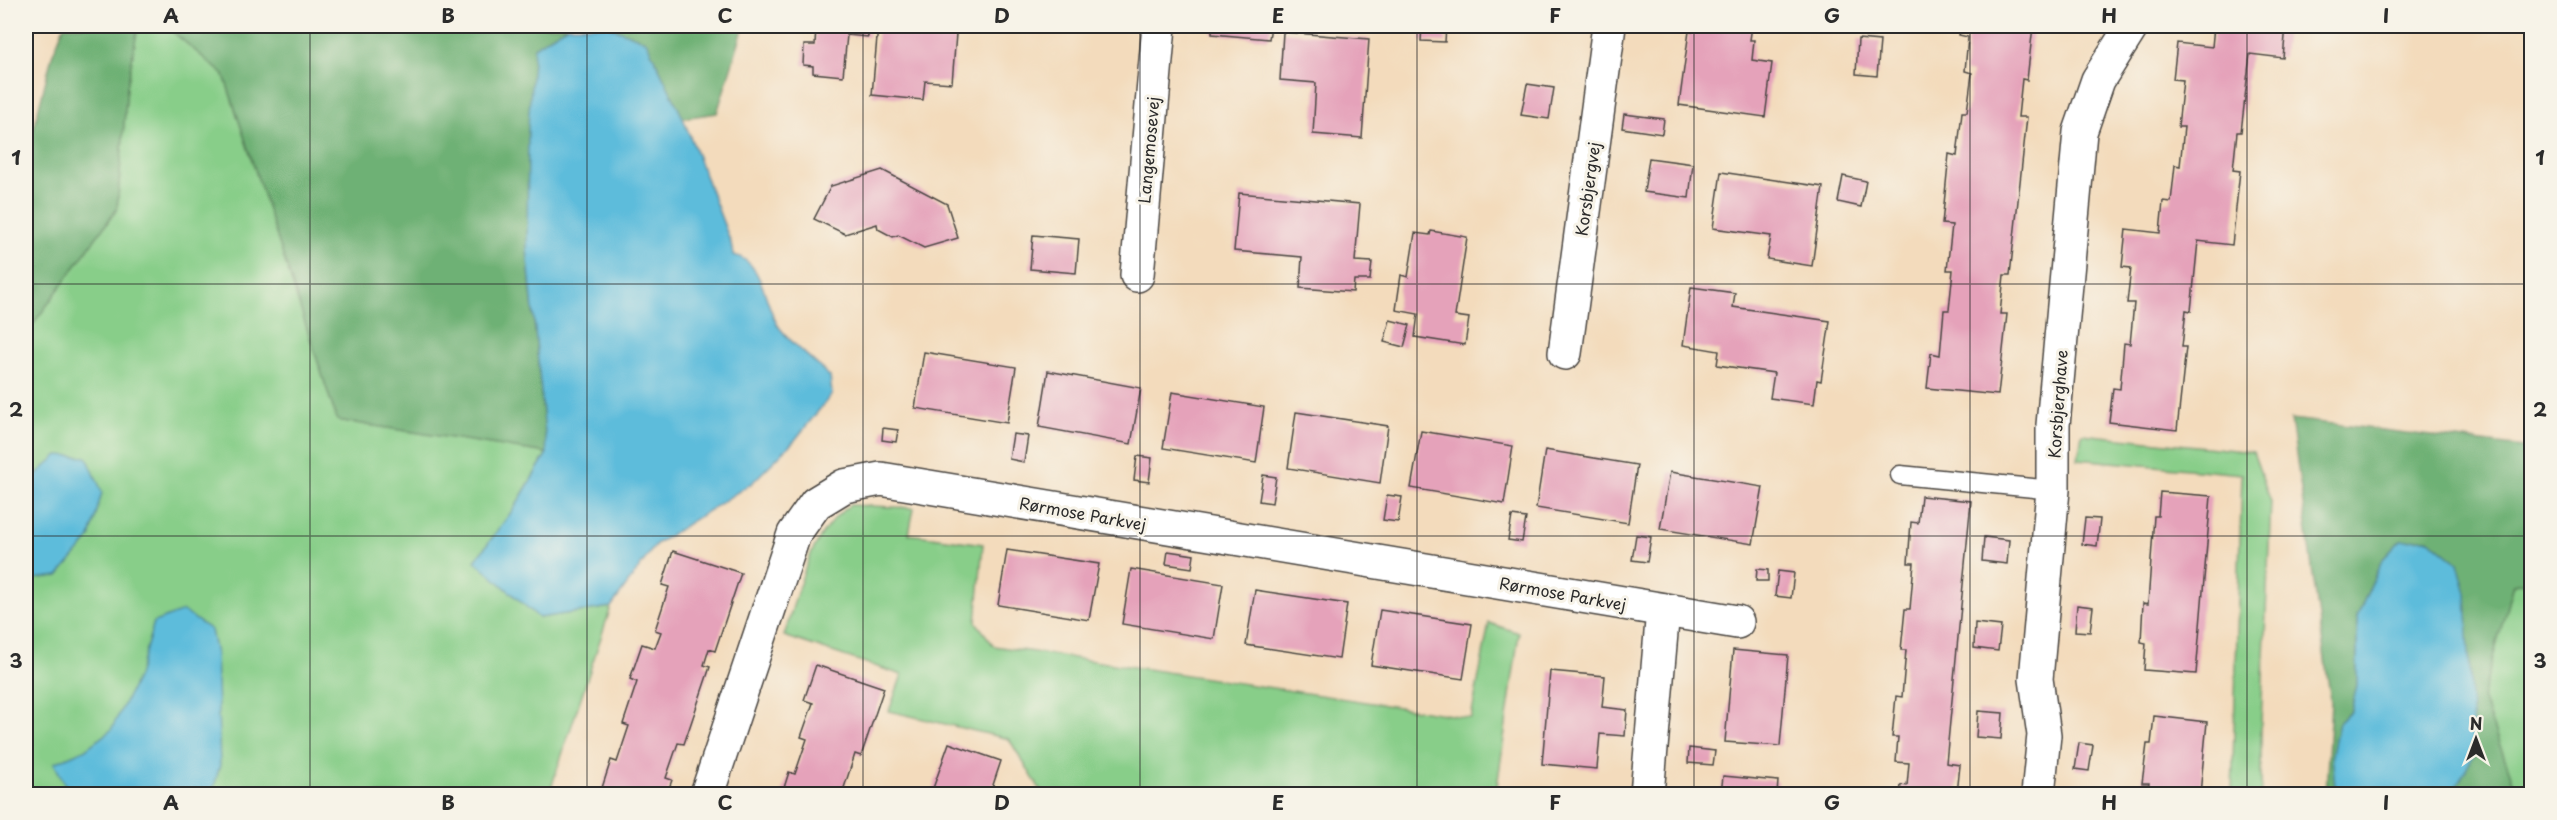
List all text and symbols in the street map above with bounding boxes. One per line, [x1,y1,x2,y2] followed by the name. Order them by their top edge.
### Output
[163,0,179,30] text: A
[441,0,455,30] text: B
[717,0,733,30] text: C
[994,0,1010,30] text: D
[1272,0,1284,30] text: E
[1549,0,1561,30] text: F
[1824,0,1840,30] text: G
[2101,0,2117,30] text: H
[2383,0,2389,30] text: I
[1131,96,1165,204] street label: Langemosevej
[1569,140,1605,238] street label: Korsbjergvej
[11,142,21,172] text: 1
[2535,142,2545,172] text: 1
[2041,349,2073,459] street label: Korsbjerghave
[9,394,23,424] text: 2
[2533,394,2547,424] text: 2
[1018,490,1148,536] street label: Rørmose Parkvej
[1498,570,1628,616] street label: Rørmose Parkvej
[9,645,23,675] text: 3
[2533,645,2547,675] text: 3
[2446,709,2506,769] north arrow
[2470,711,2482,735] text: N
[163,787,179,817] text: A
[441,787,455,817] text: B
[717,787,733,817] text: C
[994,787,1010,817] text: D
[1272,787,1284,817] text: E
[1549,787,1561,817] text: F
[1824,787,1840,817] text: G
[2101,787,2117,817] text: H
[2383,787,2389,817] text: I

